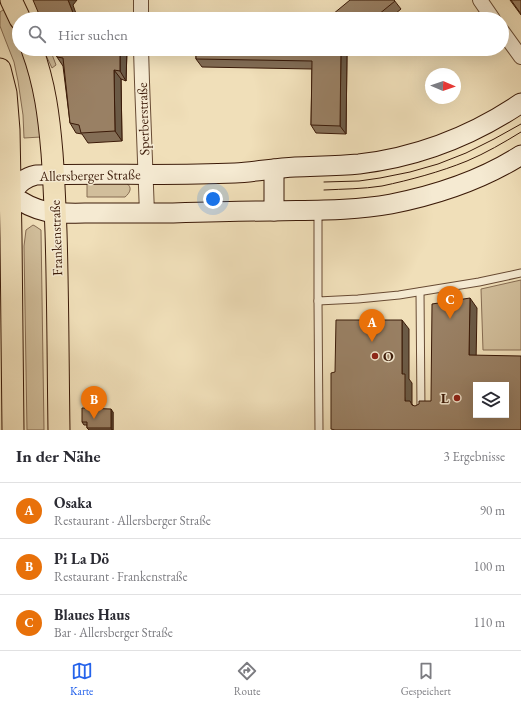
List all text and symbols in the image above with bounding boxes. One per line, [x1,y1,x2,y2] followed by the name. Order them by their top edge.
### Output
[12,12,509,56] search box
[26,23,48,45] icon: search
[58,25,128,44] text: Hier suchen
[425,68,461,104] north arrow
[133,82,153,156] street label: Sperberstraße
[38,165,141,185] street label: Allersberger Straße
[203,189,223,209] your location
[46,199,66,276] street label: Frankenstraße
[437,286,463,319] pin: C
[359,309,385,342] pin: A
[383,347,394,365] place label: O
[370,351,380,361] marker: O
[473,382,509,418] map controls
[473,382,509,418] button: layers
[81,386,107,419] pin: B
[441,389,450,407] place label: L
[452,393,462,403] marker: L
[16,445,101,467] text: In der Nähe
[444,448,505,465] text: 3 Ergebnisse
[54,493,92,512] text: Osaka
[24,502,34,519] text: A
[480,502,505,519] text: 90 m
[54,512,211,529] text: Restaurant · Allersberger Straße
[54,549,109,568] text: Pi La Dö
[25,558,33,575] text: B
[474,558,505,575] text: 100 m
[54,568,187,585] text: Restaurant · Frankenstraße
[54,605,130,624] text: Blaues Haus
[24,614,34,631] text: C
[474,614,505,631] text: 110 m
[54,624,173,641] text: Bar · Allersberger Straße
[70,660,93,698] tab: Karte
[234,660,261,698] tab: Route
[401,660,451,698] tab: Gespeichert

